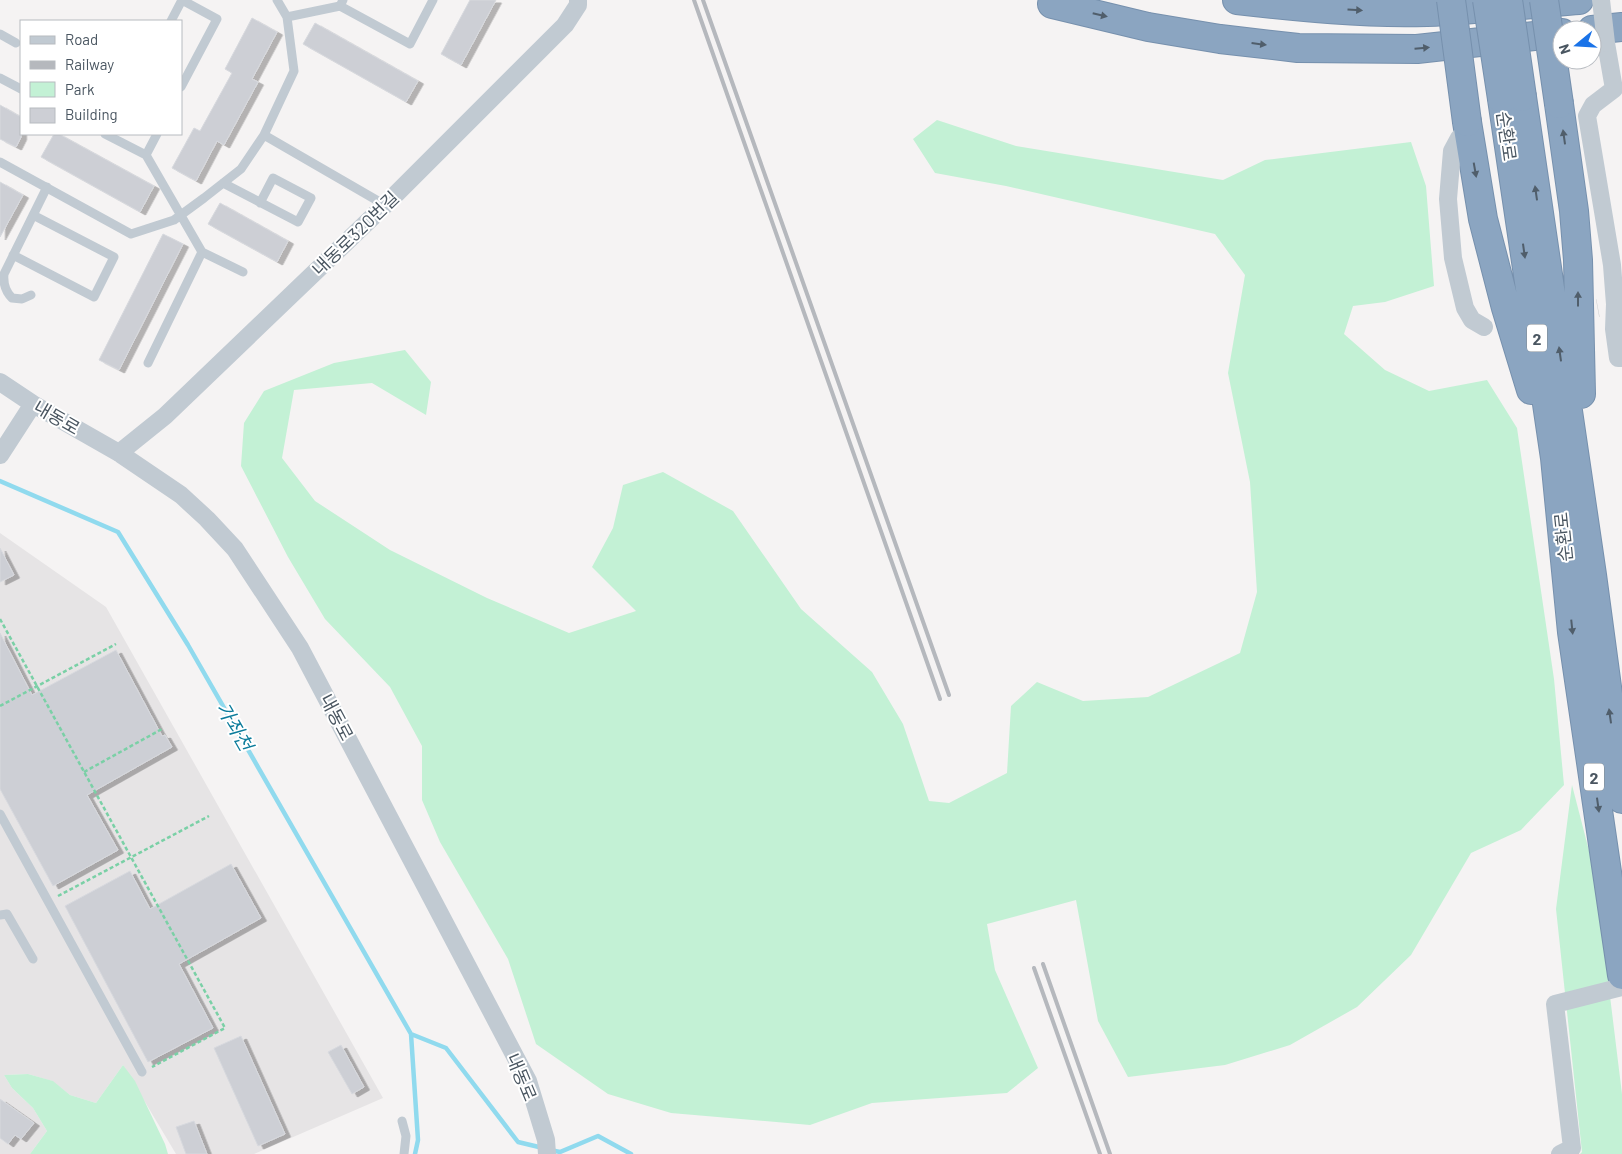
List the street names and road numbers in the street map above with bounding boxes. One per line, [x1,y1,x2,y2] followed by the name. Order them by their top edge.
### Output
[1493,110,1521,162] street label: 순환로
[307,186,403,280] street label: 내동로320번길
[1527,324,1547,352] road number: 2
[30,395,84,439] street label: 내동로
[1549,511,1577,563] street label: 순환로
[316,690,358,744] street label: 내동로
[1584,764,1604,790] road number: 2
[502,1050,542,1104] street label: 내동로

